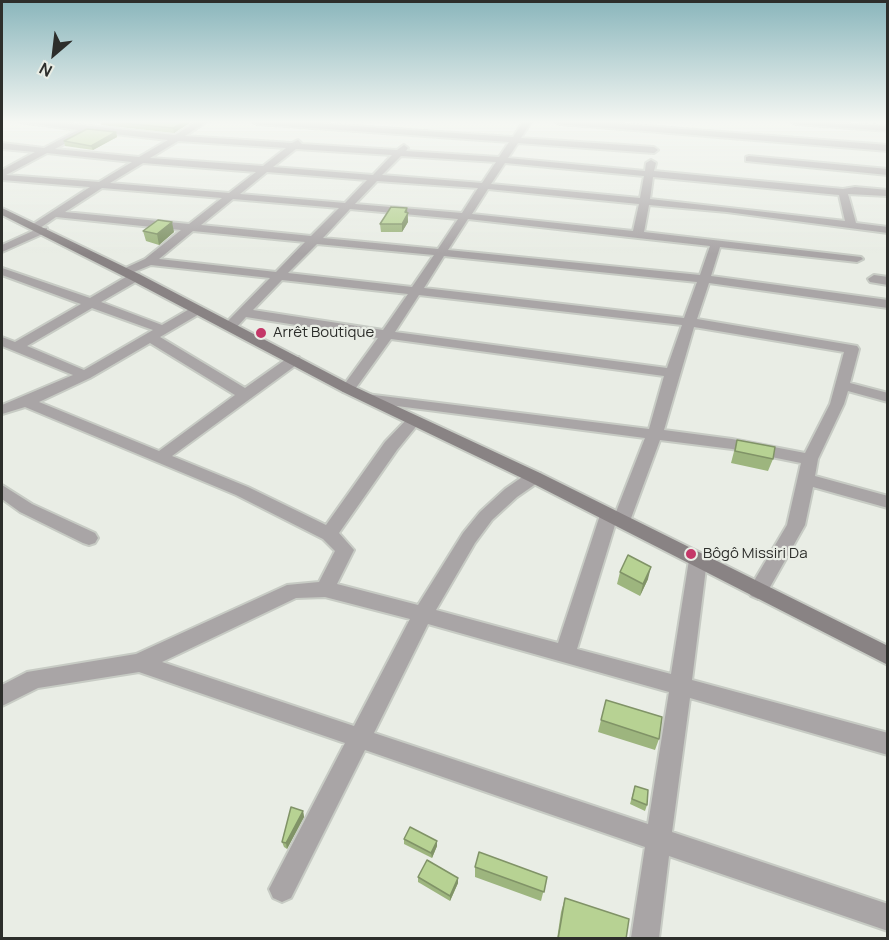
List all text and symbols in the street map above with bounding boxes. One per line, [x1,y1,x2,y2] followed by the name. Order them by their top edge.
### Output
[24,24,84,84] north arrow
[35,57,56,82] text: N
[273,324,374,342] place label: Arrêt Boutique
[254,326,268,340] marker: Arrêt Boutique
[703,545,807,563] place label: Bôgô Missiri Da
[684,547,698,561] marker: Bôgô Missiri Da

